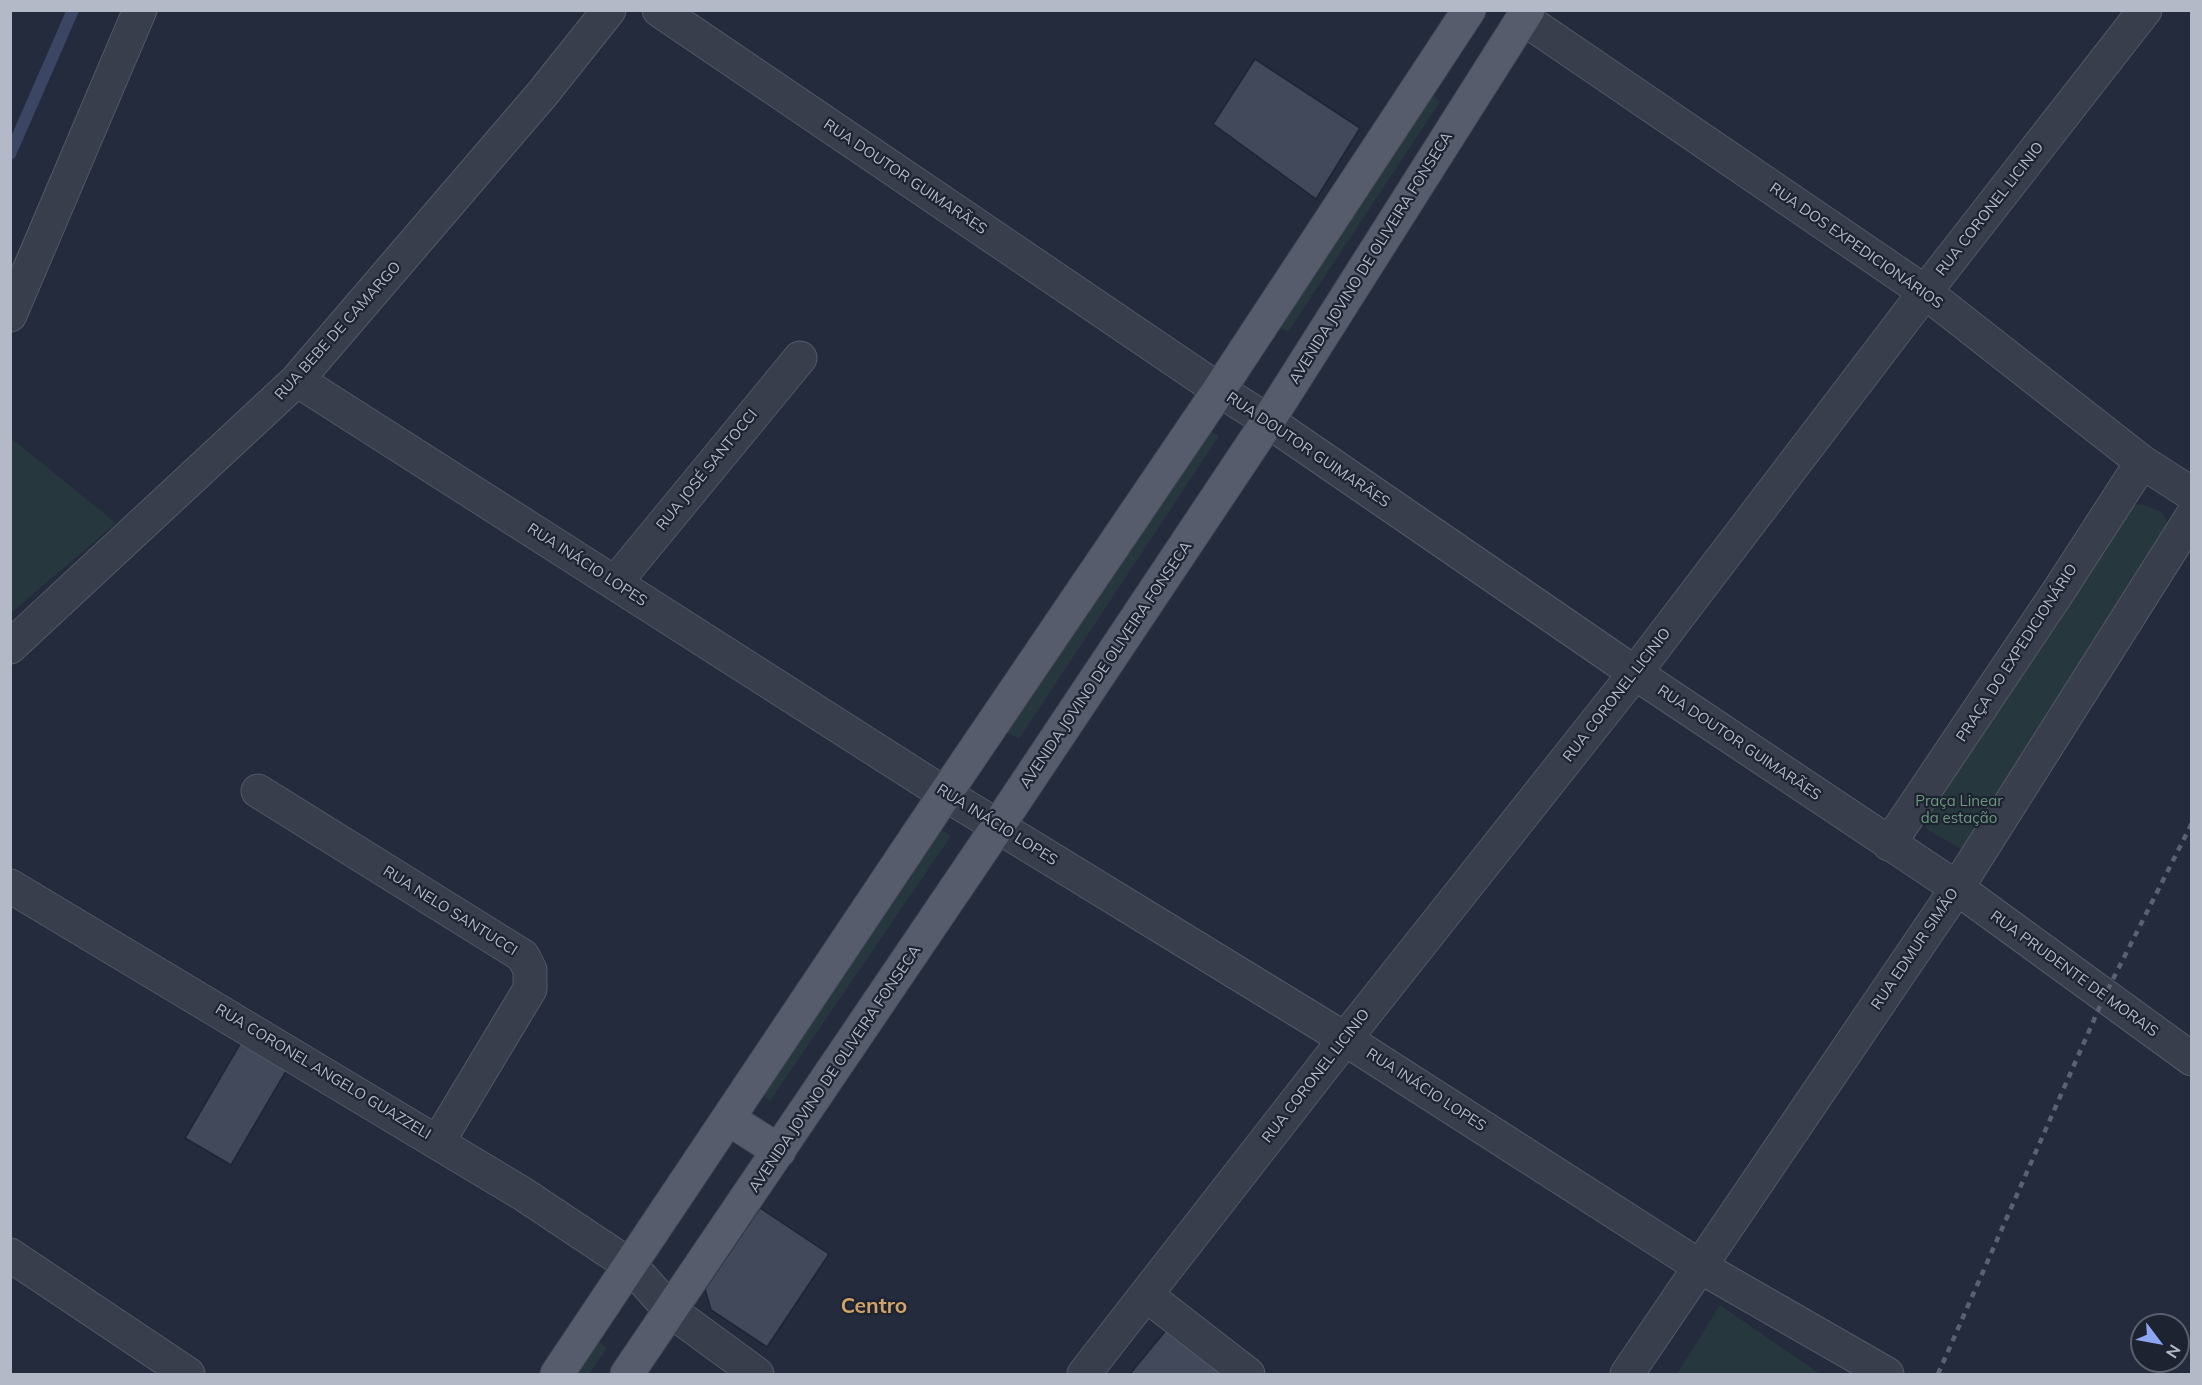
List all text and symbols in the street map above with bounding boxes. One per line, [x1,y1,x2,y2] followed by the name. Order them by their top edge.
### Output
[820,116,990,238] street label: RUA DOUTOR GUIMARÃES
[1286,129,1456,387] street label: AVENIDA JOVINO DE OLIVEIRA FONSECA
[1932,139,2048,279] street label: RUA CORONEL LICINIO
[1766,179,1946,313] street label: RUA DOS EXPEDICIONÁRIOS
[271,258,405,404] street label: RUA BEBE DE CAMARGO
[1223,389,1393,511] street label: RUA DOUTOR GUIMARÃES
[653,406,761,534] street label: RUA JOSÉ SANTOCCI
[524,520,650,610] street label: RUA INÁCIO LOPES
[1016,538,1196,792] street label: AVENIDA JOVINO DE OLIVEIRA FONSECA
[1953,561,2081,745] street label: PRAÇA DO EXPEDICIONÁRIO
[1559,625,1675,765] street label: RUA CORONEL LICINIO
[1654,682,1824,804] street label: RUA DOUTOR GUIMARÃES
[933,781,1061,869] street label: RUA INÁCIO LOPES
[1915,792,2003,827] park label: Praça Linear da estação
[380,862,520,960] street label: RUA NELO SANTUCCI
[1868,885,1962,1013] street label: RUA EDMUR SIMÃO
[1987,907,2161,1041] street label: RUA PRUDENTE DE MORAIS
[745,942,925,1196] street label: AVENIDA JOVINO DE OLIVEIRA FONSECA
[212,1000,434,1144] street label: RUA CORONEL ANGELO GUAZZELI
[1258,1006,1374,1146] street label: RUA CORONEL LICINIO
[1363,1045,1489,1135] street label: RUA INÁCIO LOPES
[841,1294,907,1320] district label: Centro
[2130,1313,2190,1373] north arrow
[2162,1341,2185,1362] text: N

